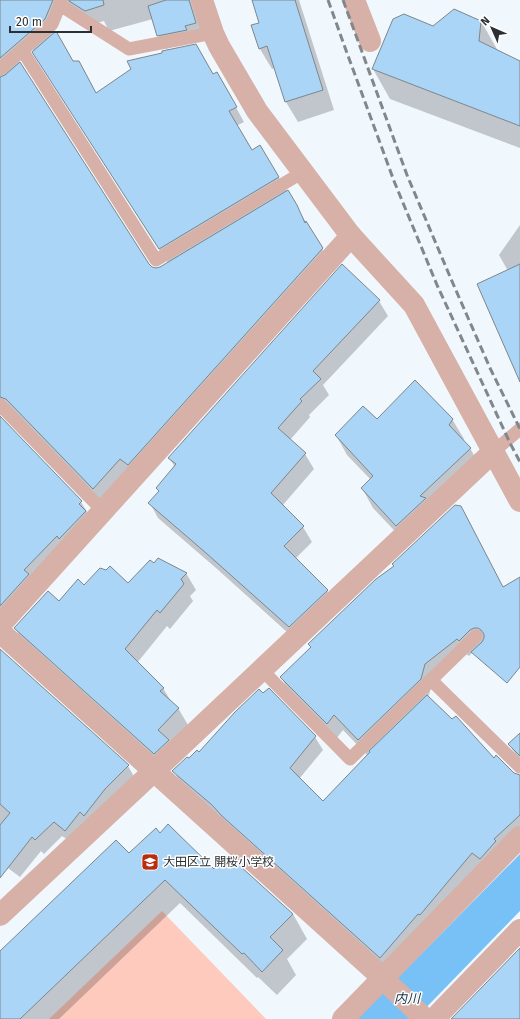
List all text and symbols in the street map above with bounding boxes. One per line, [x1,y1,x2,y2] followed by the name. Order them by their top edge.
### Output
[10,8,91,34] scale bar
[472,8,512,48] north arrow
[478,14,492,28] text: N
[16,15,42,29] text: 20 m
[140,852,160,872] school or university icon: 大田区立 開桜小学校
[163,855,274,869] place label: 大田区立 開桜小学校
[394,991,422,1006] water label: 内川

